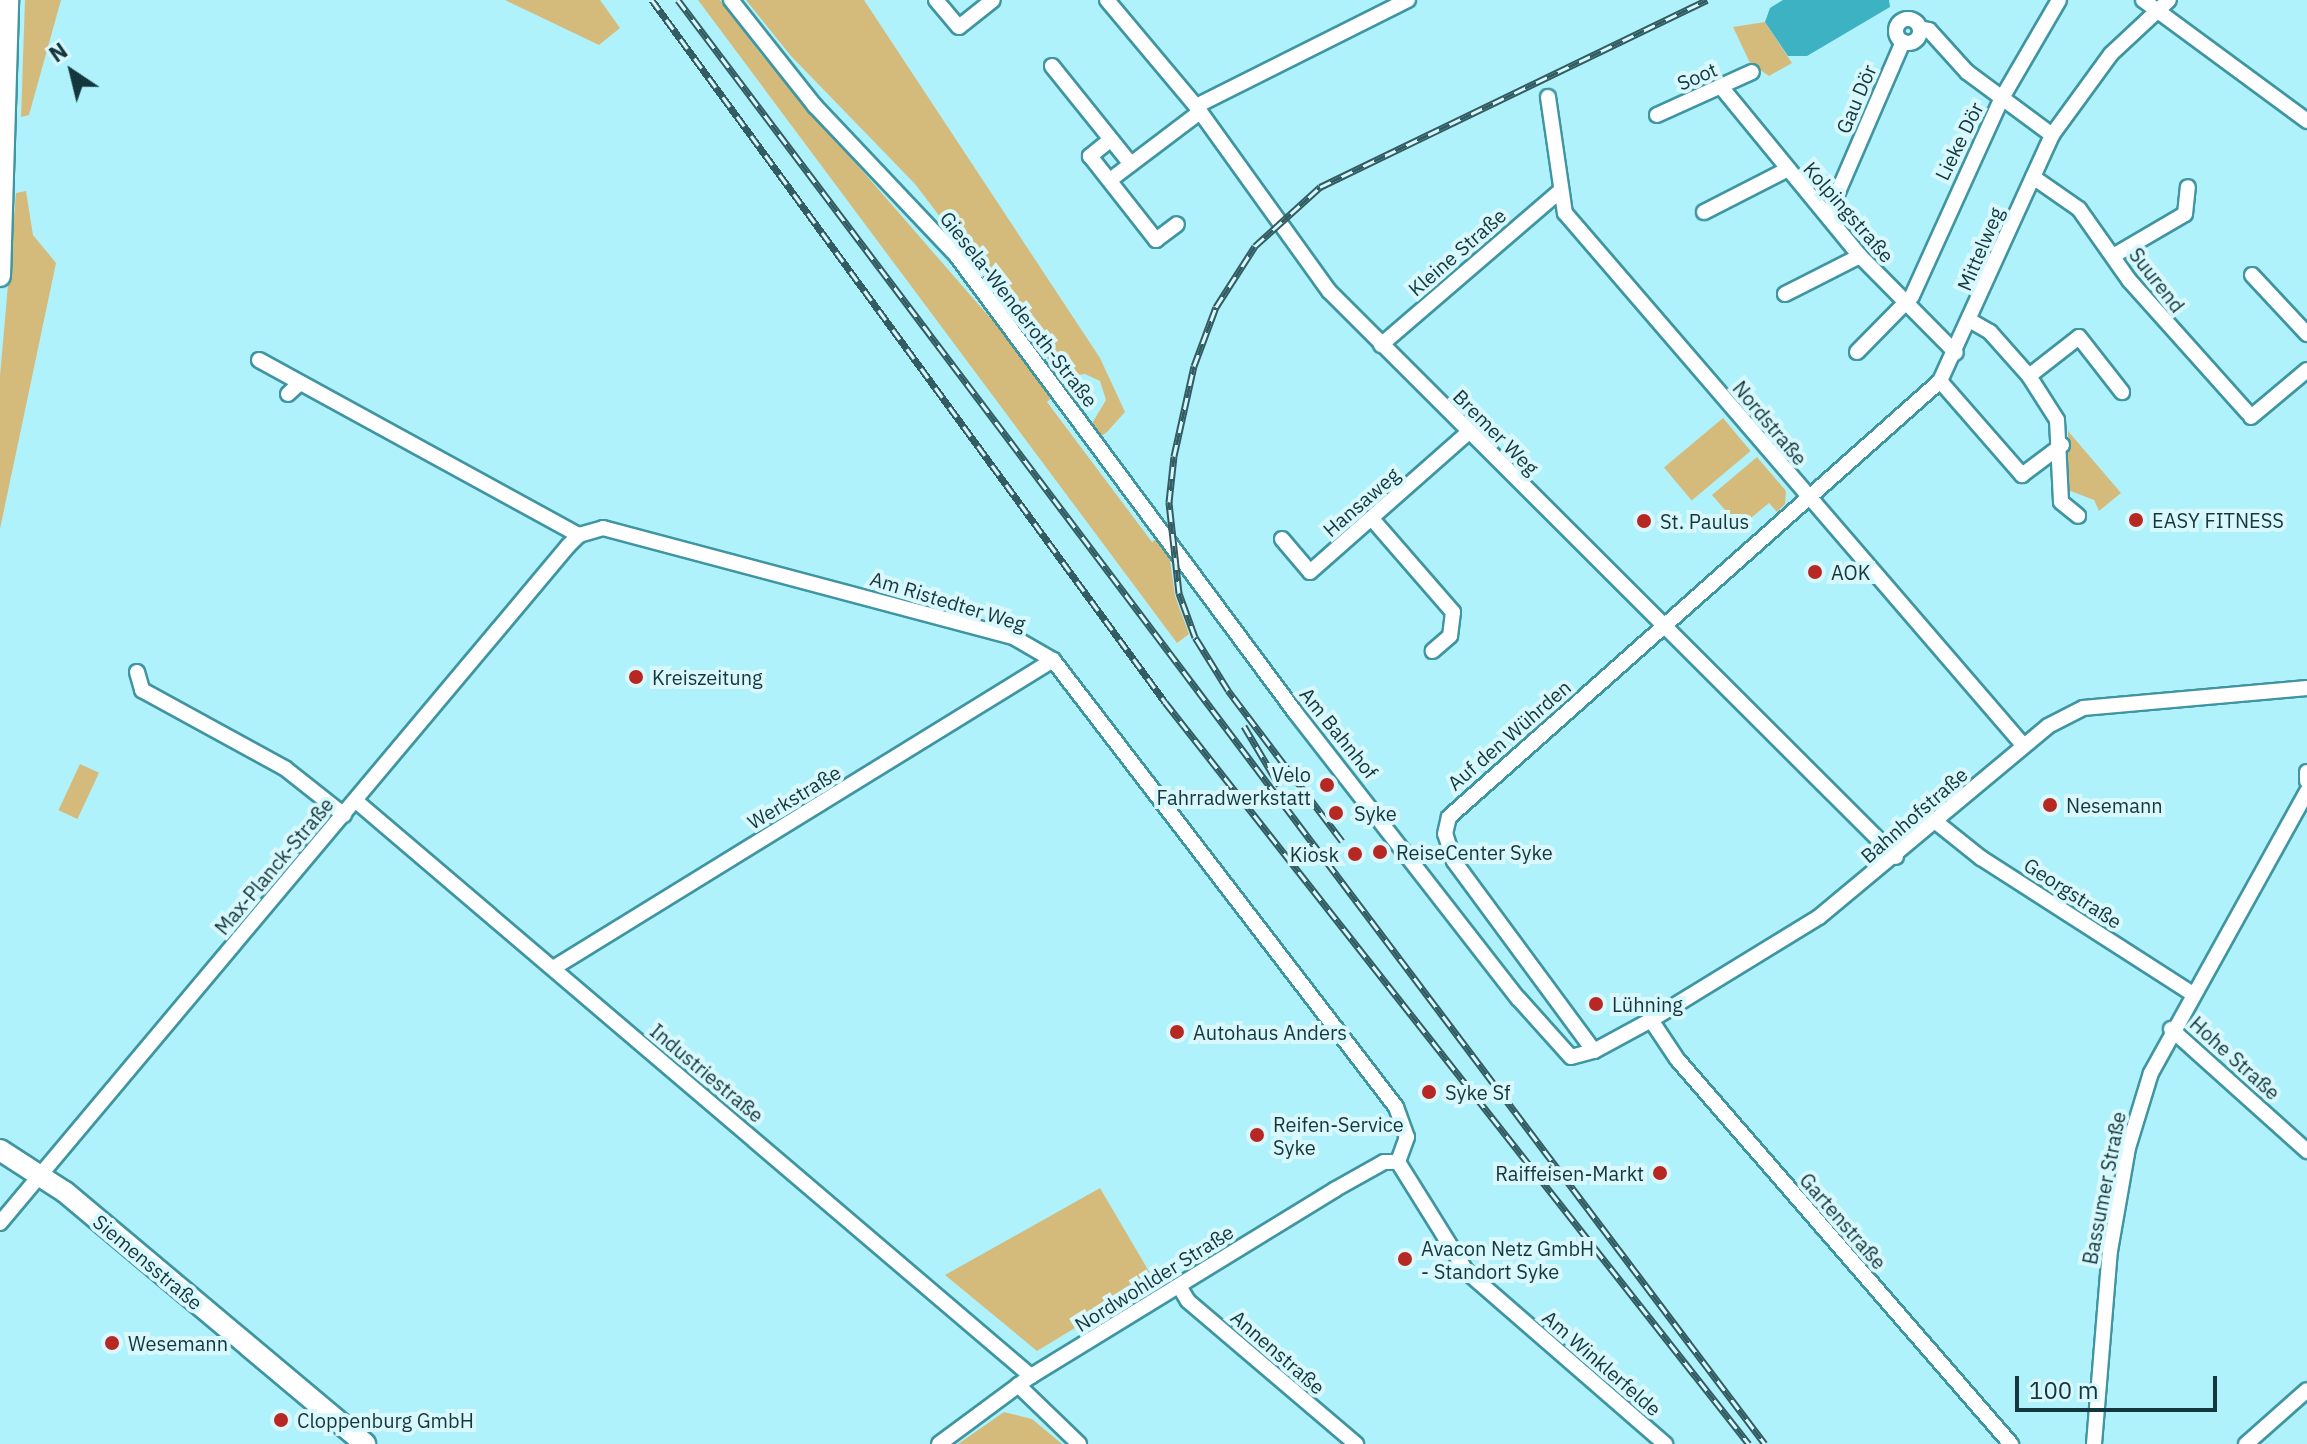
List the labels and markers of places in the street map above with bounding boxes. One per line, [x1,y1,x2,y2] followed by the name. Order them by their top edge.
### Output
[2152,508,2284,532] place label: EASY FITNESS
[1660,509,1749,533] place label: St. Paulus
[2127,511,2145,529] marker: EASY FITNESS
[1635,512,1653,530] marker: St. Paulus
[1831,560,1870,584] place label: AOK
[1806,563,1824,581] marker: AOK
[652,665,763,689] place label: Kreiszeitung
[627,668,645,686] marker: Kreiszeitung
[1157,762,1311,809] place label: Velo Fahrradwerkstatt
[1318,776,1336,794] marker: Velo Fahrradwerkstatt
[2066,793,2163,817] place label: Nesemann
[2041,796,2059,814] marker: Nesemann
[1354,801,1397,825] place label: Syke
[1325,802,1347,824] marker: Syke
[1396,840,1553,864] place label: ReiseCenter Syke
[1290,842,1339,866] place label: Kiosk
[1371,843,1389,861] marker: ReiseCenter Syke
[1346,845,1364,863] marker: Kiosk
[1612,992,1683,1016] place label: Lühning
[1587,995,1605,1013] marker: Lühning
[1193,1020,1347,1044] place label: Autohaus Anders
[1168,1023,1186,1041] marker: Autohaus Anders
[1445,1080,1511,1104] place label: Syke Sf
[1420,1083,1438,1101] marker: Syke Sf
[1273,1112,1404,1159] place label: Reifen-Service Syke
[1248,1126,1266,1144] marker: Reifen-Service Syke
[1495,1161,1644,1185] place label: Raiffeisen-Markt
[1651,1164,1669,1182] marker: Raiffeisen-Markt
[1421,1236,1594,1283] place label: Avacon Netz GmbH - Standort Syke
[1396,1250,1414,1268] marker: Avacon Netz GmbH - Standort Syke
[128,1331,228,1355] place label: Wesemann
[103,1334,121,1352] marker: Wesemann
[297,1408,474,1432] place label: Cloppenburg GmbH
[272,1411,290,1429] marker: Cloppenburg GmbH

